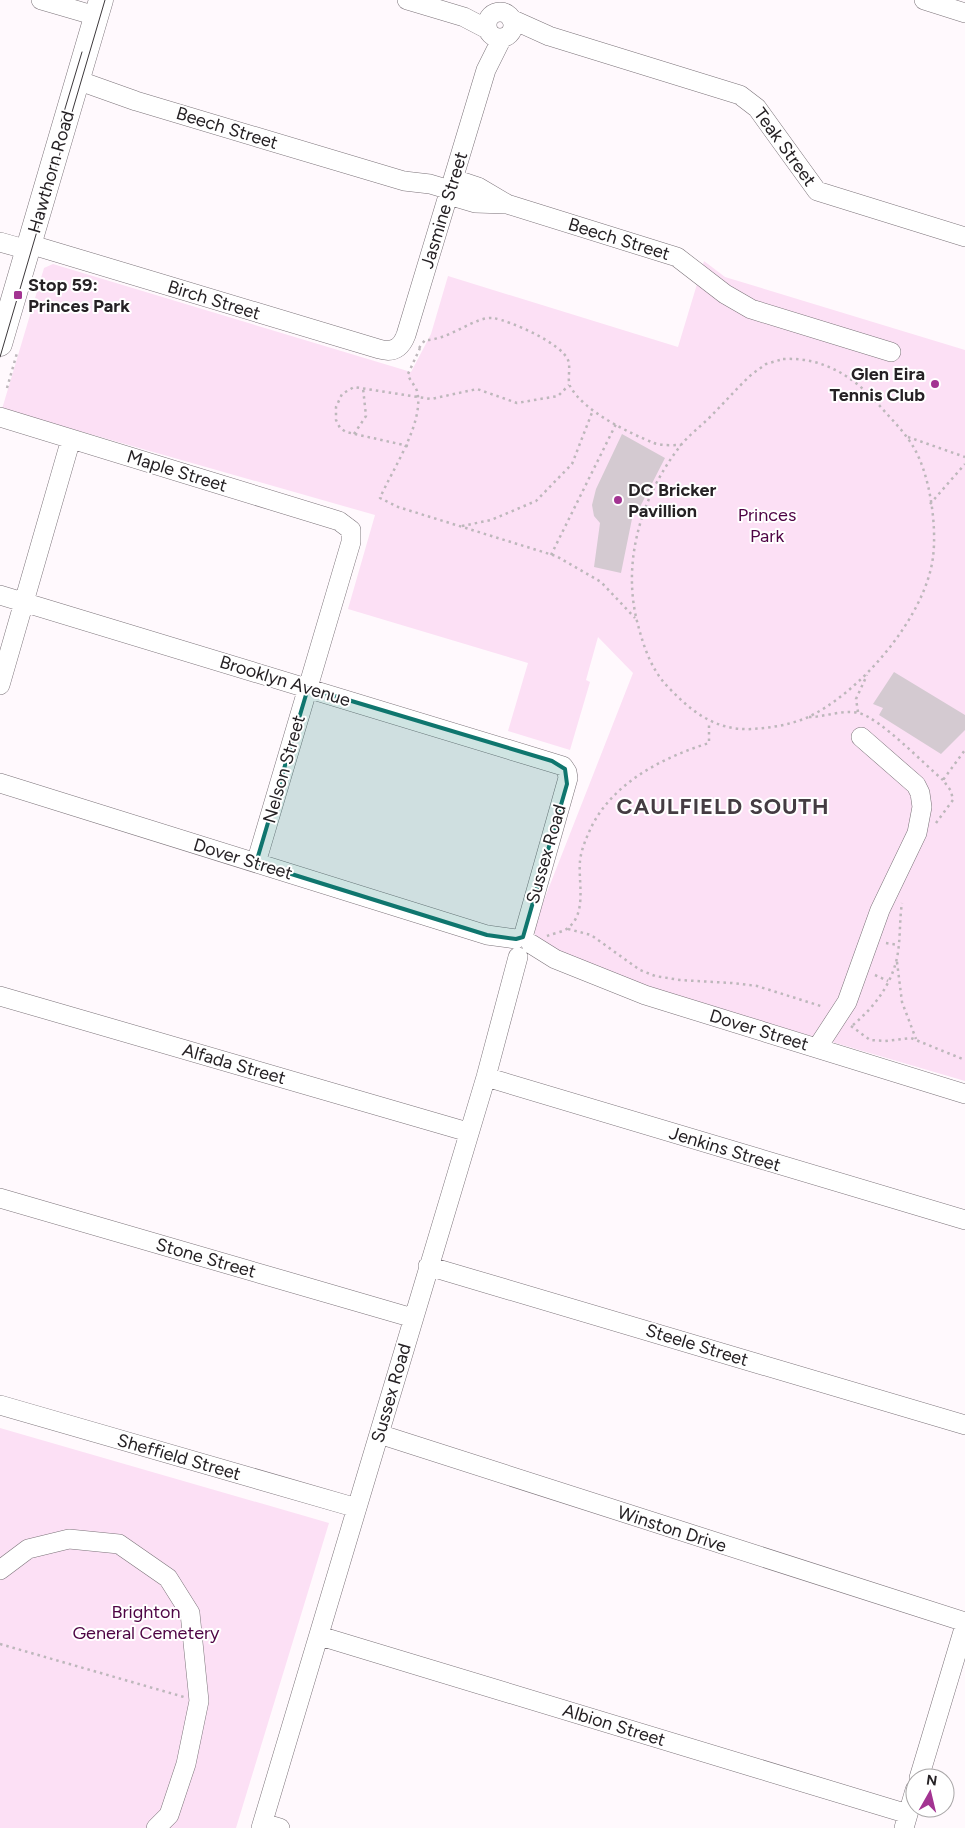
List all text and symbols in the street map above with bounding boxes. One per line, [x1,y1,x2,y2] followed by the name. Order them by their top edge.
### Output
[173,102,281,154] street label: Beech Street
[749,104,821,191] street label: Teak Street
[23,108,79,236] street label: Hawthorn Road
[416,149,472,271] street label: Jasmine Street
[565,213,673,265] street label: Beech Street
[28,274,130,317] place label: Stop 59: Princes Park
[165,275,263,325] street label: Birch Street
[12,289,24,301] marker: Stop 59: Princes Park
[829,363,925,406] place label: Glen Eira Tennis Club
[929,378,941,390] marker: Glen Eira Tennis Club
[124,445,230,497] street label: Maple Street
[628,479,717,522] place label: DC Bricker Pavillion
[612,494,624,506] marker: DC Bricker Pavillion
[738,504,796,547] park label: Princes Park
[217,651,353,711] street label: Brooklyn Avenue
[258,712,310,826] street label: Nelson Street
[617,793,829,820] district label: CAULFIELD SOUTH
[521,802,571,906] street label: Sussex Road
[191,833,295,885] street label: Dover Street
[707,1004,811,1056] street label: Dover Street
[180,1039,288,1089] street label: Alfada Street
[667,1122,784,1176] street label: Jenkins Street
[153,1233,259,1283] street label: Stone Street
[643,1319,751,1371] street label: Steele Street
[366,1341,416,1445] street label: Sussex Road
[115,1429,244,1485] street label: Sheffield Street
[615,1501,729,1557] street label: Winston Drive
[72,1601,220,1644] park label: Brighton General Cemetery
[560,1699,668,1751] street label: Albion Street
[905,1768,955,1818] north arrow
[925,1771,938,1790] text: N

